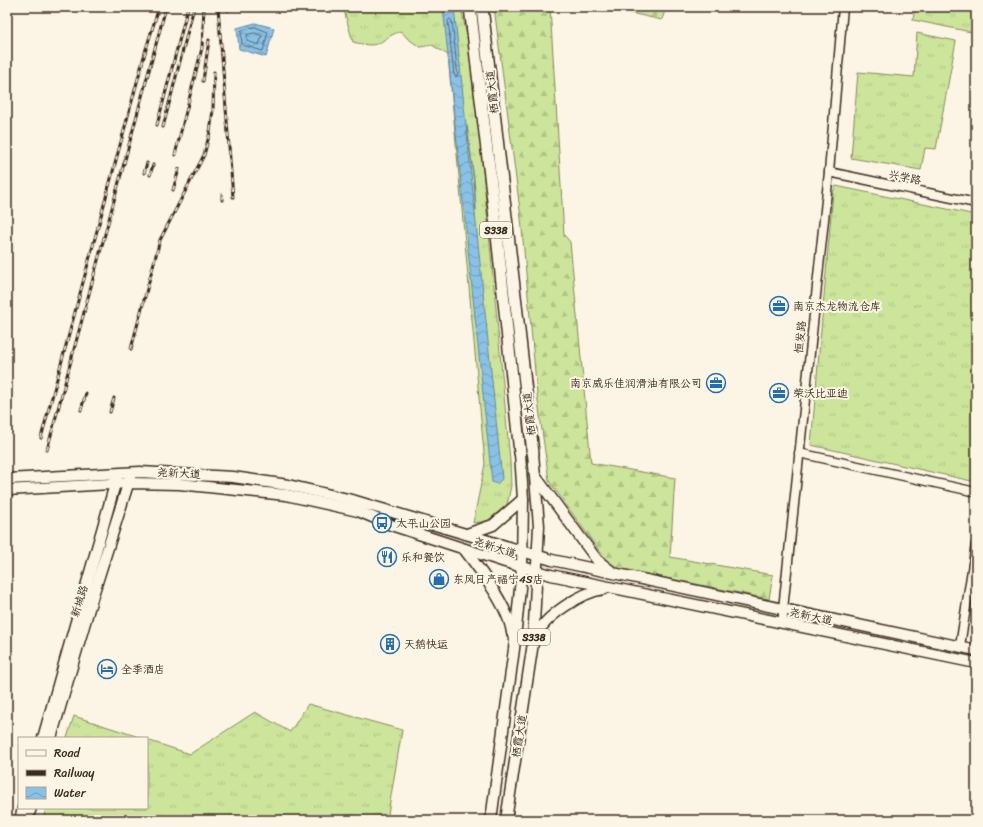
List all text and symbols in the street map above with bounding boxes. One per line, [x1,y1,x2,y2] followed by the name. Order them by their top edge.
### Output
[481,69,504,115] street label: 栖霞大道
[887,165,923,190] street label: 兴学路
[480,222,512,238] road number: S338
[768,295,790,317] office icon: 南京杰龙物流仓库
[793,297,881,316] place label: 南京杰龙物流仓库
[789,320,812,354] street label: 恒发路
[705,372,727,394] office icon: 南京威乐佳润滑油有限公司
[570,374,702,393] place label: 南京威乐佳润滑油有限公司
[768,382,790,404] office icon: 荣沃比亚迪
[793,384,848,403] place label: 荣沃比亚迪
[518,391,541,437] street label: 栖霞大道
[157,463,201,484] street label: 尧新大道
[371,512,393,534] bus stop icon: 太平山公园
[396,514,451,533] place label: 太平山公园
[471,532,519,563] street label: 尧新大道
[376,546,398,568] restaurant icon: 乐和餐饮
[401,548,445,567] place label: 乐和餐饮
[428,568,450,590] shop icon: 东风日产福宁4S店
[453,570,544,589] place label: 东风日产福宁4S店
[66,583,93,620] street label: 新城路
[787,603,834,630] street label: 尧新大道
[518,629,550,645] road number: S338
[379,633,401,655] building icon: 天鹅快运
[404,635,448,654] place label: 天鹅快运
[96,658,118,680] hotel icon: 全季酒店
[121,660,165,679] place label: 全季酒店
[507,713,532,759] street label: 栖霞大道
[18,737,148,809] legend
[54,742,81,764] text: Road
[54,762,95,784] text: Railway
[54,782,87,804] text: Water

